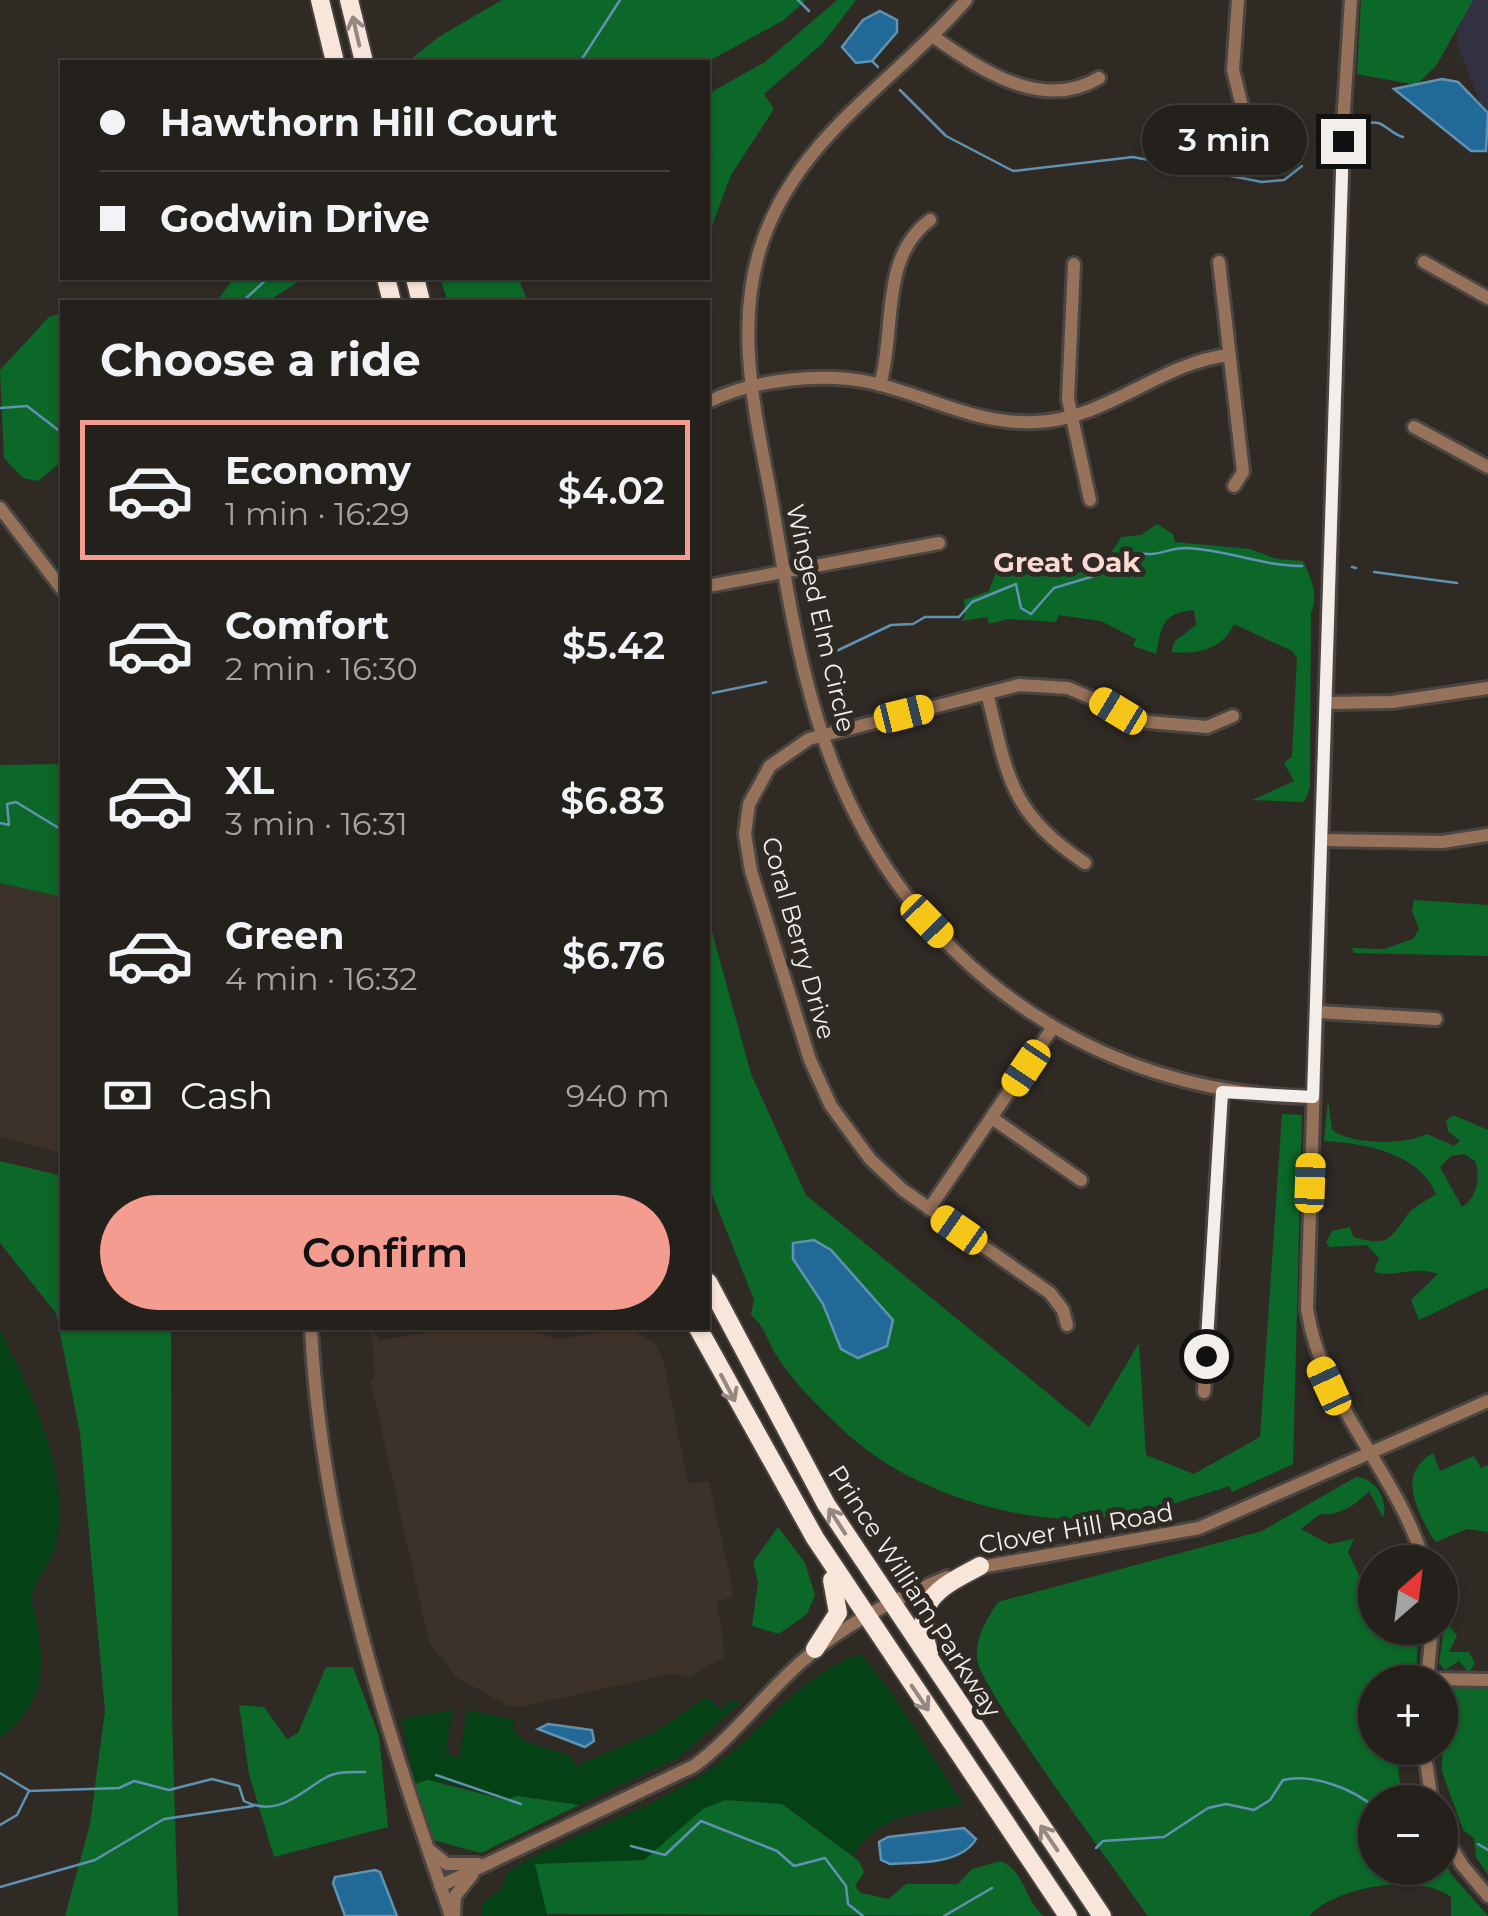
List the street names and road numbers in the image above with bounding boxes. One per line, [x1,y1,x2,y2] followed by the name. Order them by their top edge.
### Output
[780,501,862,735] street label: Winged Elm Circle
[756,833,842,1043] street label: Coral Berry Drive
[822,1459,1008,1723] street label: Prince William Parkway
[976,1496,1176,1560] street label: Clover Hill Road

